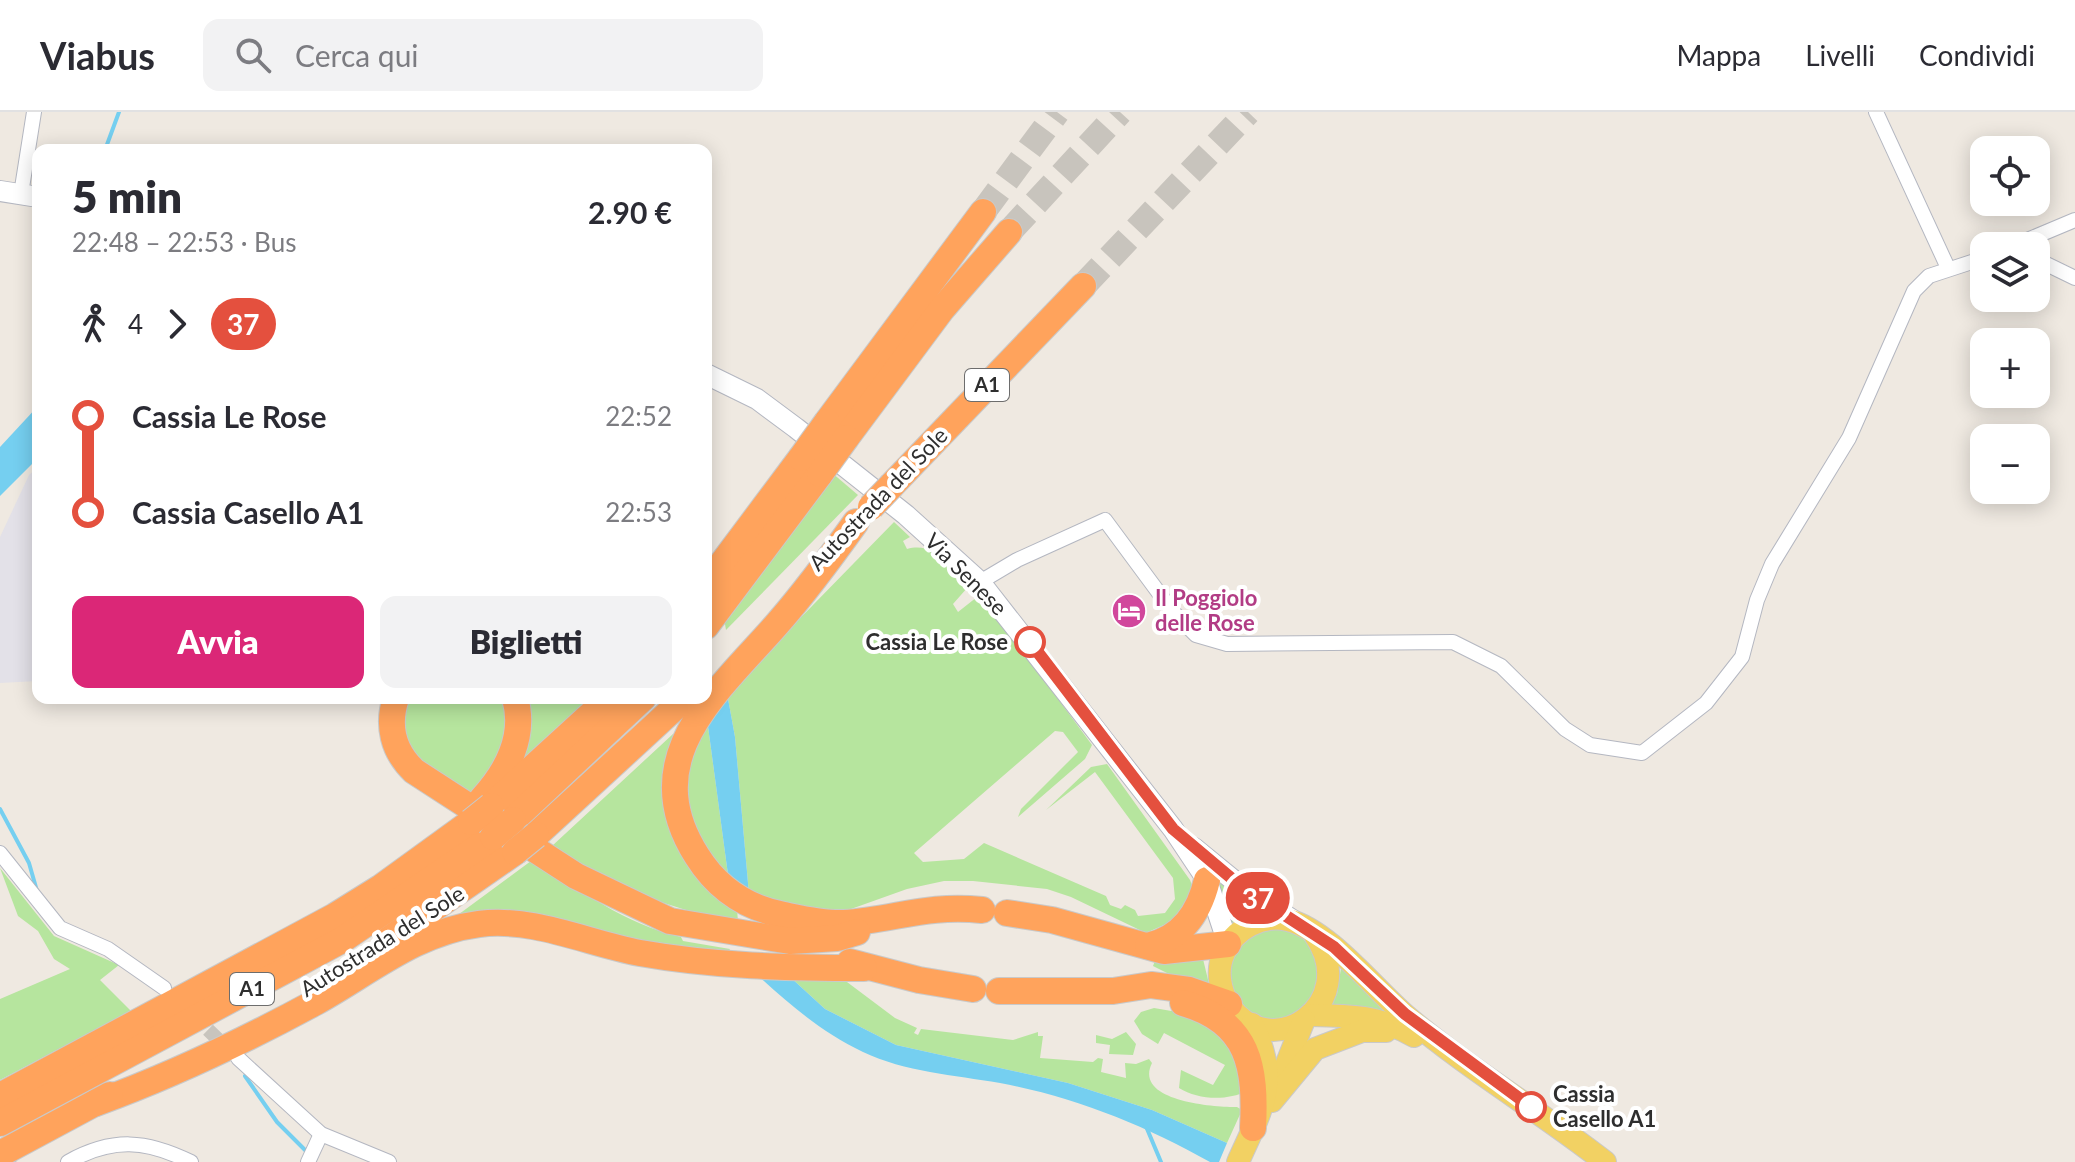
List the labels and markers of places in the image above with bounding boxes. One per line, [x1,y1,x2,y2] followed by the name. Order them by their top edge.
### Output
[1155,584,1257,636] place label: Il Poggiolo delle Rose
[1110,592,1148,630] hotel icon: Il Poggiolo delle Rose
[1015,627,1045,657] marker: Cassia Le Rose
[865,628,1008,655] place label: Cassia Le Rose
[1553,1080,1656,1132] place label: Cassia Casello A1
[1516,1092,1546,1122] marker: Cassia Casello A1

